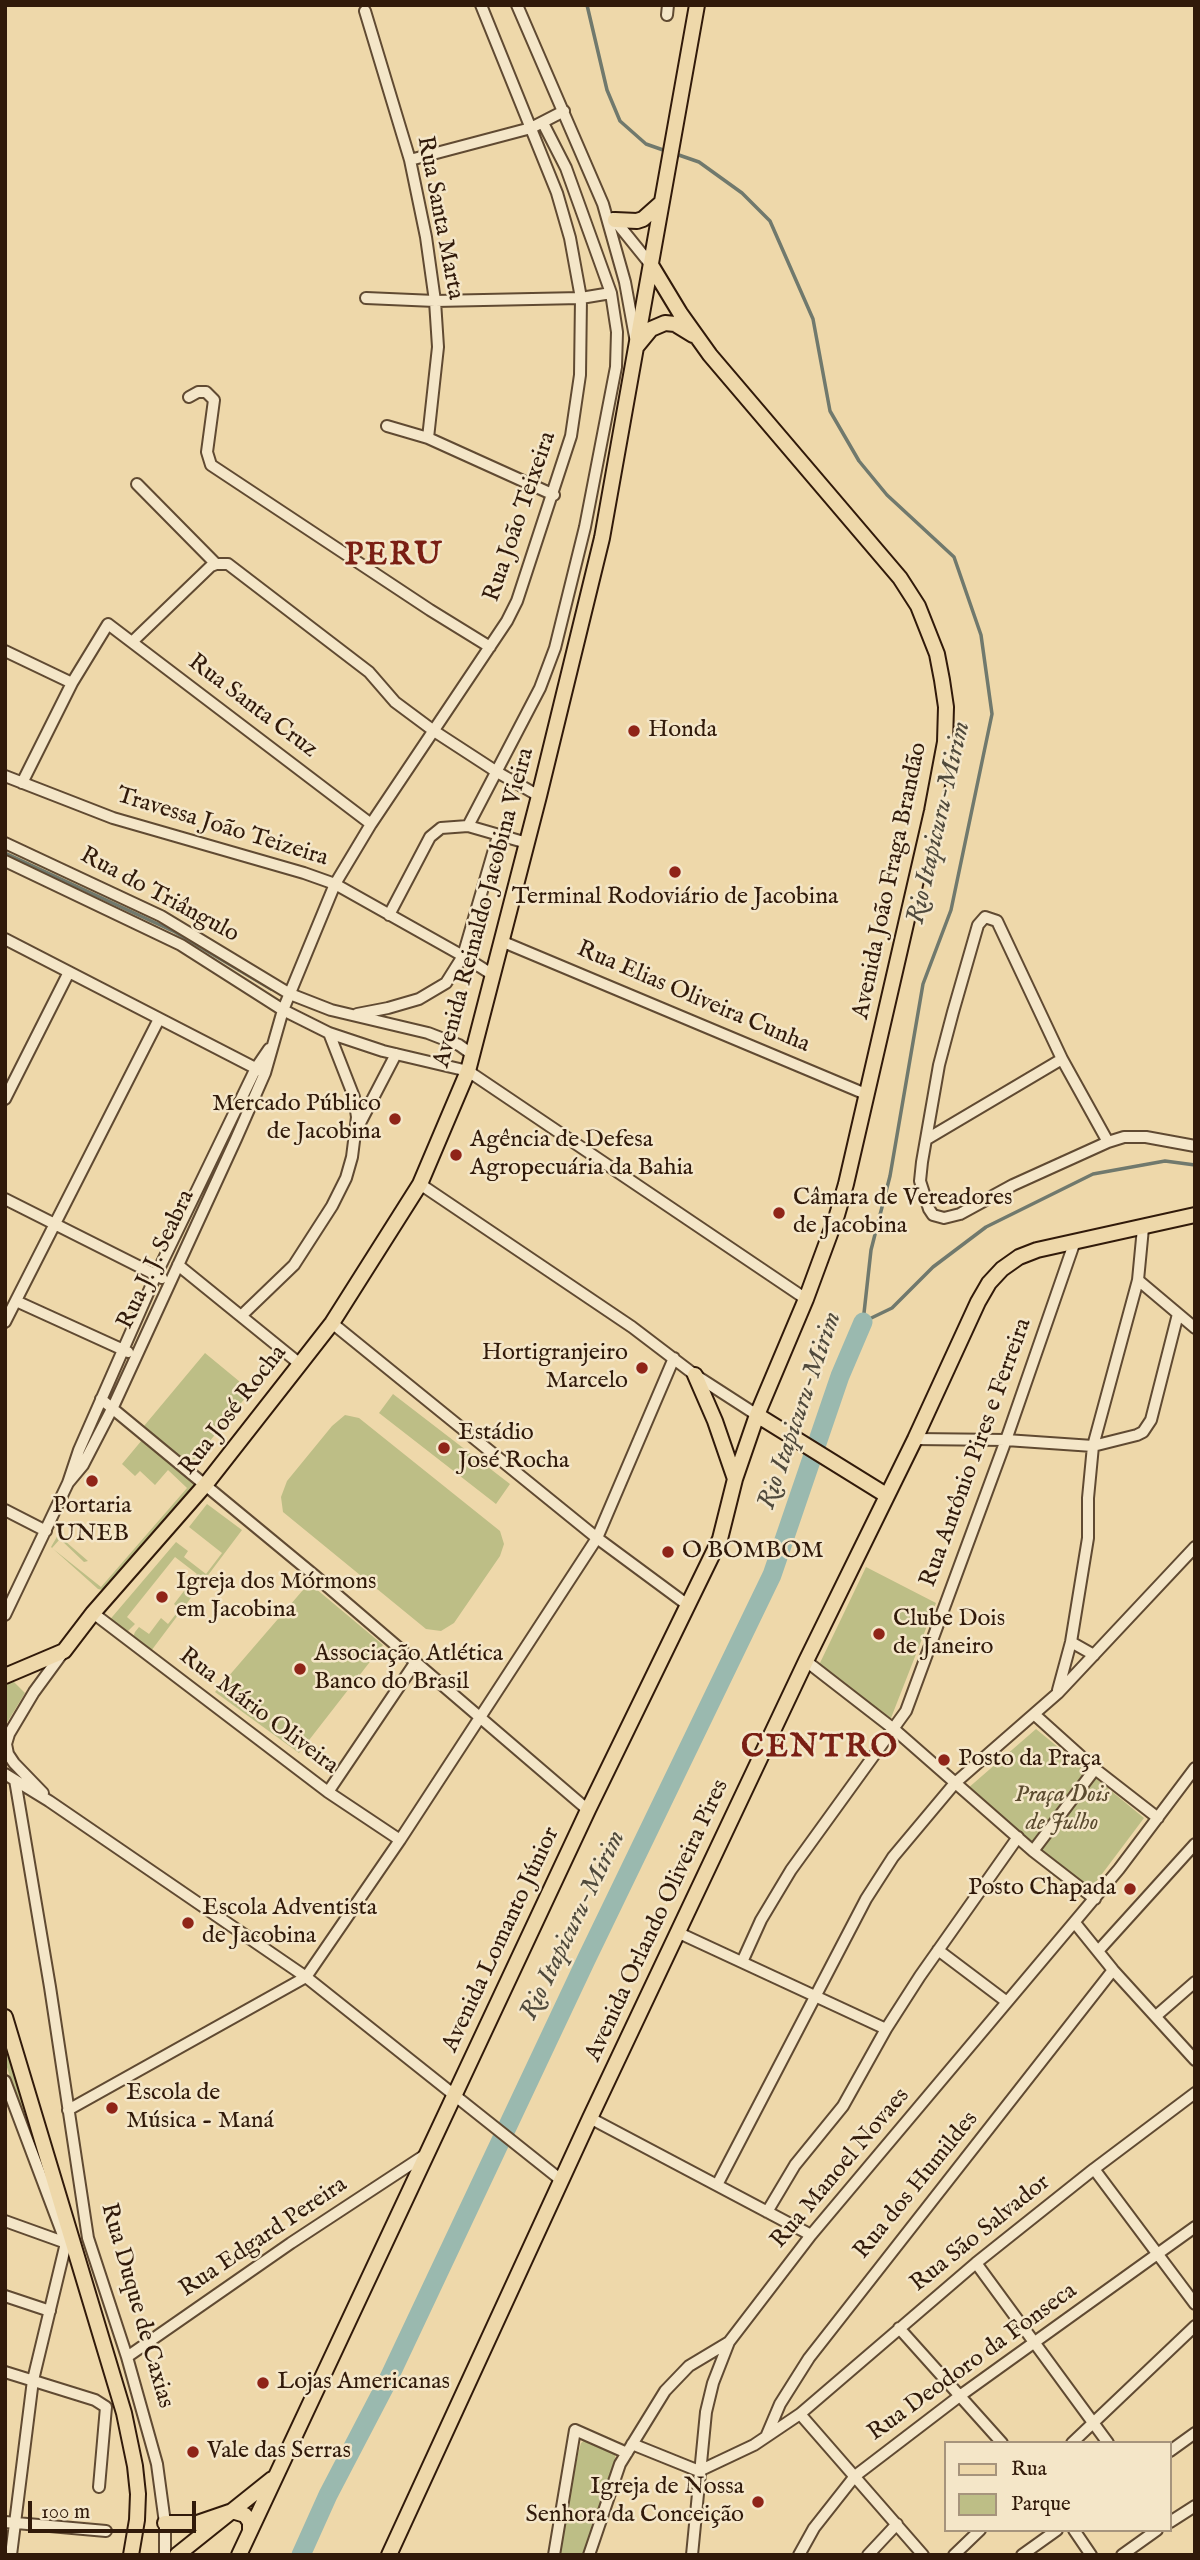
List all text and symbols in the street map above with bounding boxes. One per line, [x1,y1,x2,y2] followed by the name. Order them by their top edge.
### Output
[409,134,469,302] street label: Rua Santa Marta
[478,428,564,606] street label: Rua João Teixeira
[345,538,443,576] district label: PERU
[181,649,323,765] street label: Rua Santa Cruz
[648,717,717,745] place label: Honda
[902,719,978,927] water label: Rio Itapicuru-Mirim
[626,723,642,739] marker: Honda
[848,740,934,1022] street label: Avenida João Fraga Brandão
[428,745,542,1071] street label: Avenida Reinaldo Jacobina Vieira
[113,782,331,874] street label: Travessa João Teizeira
[75,842,243,950] street label: Rua do Triângulo
[667,864,683,880] marker: Terminal Rodoviário de Jacobina
[512,884,838,912] place label: Terminal Rodoviário de Jacobina
[572,936,814,1060] street label: Rua Elias Oliveira Cunha
[212,1091,381,1147] place label: Mercado Público de Jacobina
[387,1111,403,1127] marker: Mercado Público de Jacobina
[470,1127,693,1183] place label: Agência de Defesa Agropecuária da Bahia
[448,1147,464,1163] marker: Agência de Defesa Agropecuária da Bahia
[793,1185,1013,1241] place label: Câmara de Vereadores de Jacobina
[112,1186,202,1334] street label: Rua J. J. Seabra
[771,1205,787,1221] marker: Câmara de Vereadores de Jacobina
[753,1308,849,1514] water label: Rio Itapicuru-Mirim
[915,1315,1039,1591] street label: Rua Antônio Pires e Ferreira
[174,1340,294,1482] street label: Rua José Rocha
[482,1340,628,1396] place label: Hortigranjeiro Marcelo
[634,1360,650,1376] marker: Hortigranjeiro Marcelo
[458,1420,569,1476] place label: Estádio José Rocha
[436,1440,452,1456] marker: Estádio José Rocha
[84,1473,100,1489] marker: Portaria UNEB
[52,1493,132,1549] place label: Portaria UNEB
[682,1538,823,1566] place label: O BOMBOM
[660,1544,676,1560] marker: O BOMBOM
[176,1569,376,1625] place label: Igreja dos Mórmons em Jacobina
[154,1589,170,1605] marker: Igreja dos Mórmons em Jacobina
[893,1606,1005,1662] place label: Clube Dois de Janeiro
[871,1626,887,1642] marker: Clube Dois de Janeiro
[314,1641,503,1697] place label: Associação Atlética Banco do Brasil
[173,1643,343,1781] street label: Rua Mário Oliveira
[292,1661,308,1677] marker: Associação Atlética Banco do Brasil
[742,1730,898,1768] district label: CENTRO
[958,1746,1101,1774] place label: Posto da Praça
[936,1752,952,1768] marker: Posto da Praça
[580,1775,736,2067] street label: Avenida Orlando Oliveira Pires
[1015,1782,1109,1838] park label: Praça Dois de Julho
[437,1823,567,2057] street label: Avenida Lomanto Júnior
[515,1826,633,2026] water label: Rio Itapicuru-Mirim
[968,1875,1116,1903] place label: Posto Chapada
[1122,1881,1138,1897] marker: Posto Chapada
[202,1895,377,1951] place label: Escola Adventista de Jacobina
[180,1915,196,1931] marker: Escola Adventista de Jacobina
[126,2080,274,2136] place label: Escola de Música - Maná
[765,2083,917,2255] street label: Rua Manoel Novaes
[104,2100,120,2116] marker: Escola de Música - Maná
[849,2106,985,2266] street label: Rua dos Humildes
[905,2169,1057,2299] street label: Rua São Salvador
[175,2171,353,2305] street label: Rua Edgard Pereira
[93,2200,179,2412] street label: Rua Duque de Caxias
[863,2278,1083,2448] street label: Rua Deodoro da Fonseca
[277,2369,450,2397] place label: Lojas Americanas
[255,2375,271,2391] marker: Lojas Americanas
[207,2438,351,2466] place label: Vale das Serras
[944,2441,1172,2532] legend
[185,2444,201,2460] marker: Vale das Serras
[1011,2456,1047,2483] text: Rua
[525,2474,744,2530] place label: Igreja de Nossa Senhora da Conceição
[32,2486,200,2530] scale bar
[1011,2491,1071,2518] text: Parque
[750,2494,766,2510] marker: Igreja de Nossa Senhora da Conceição
[41,2499,90,2526] text: 100 m

